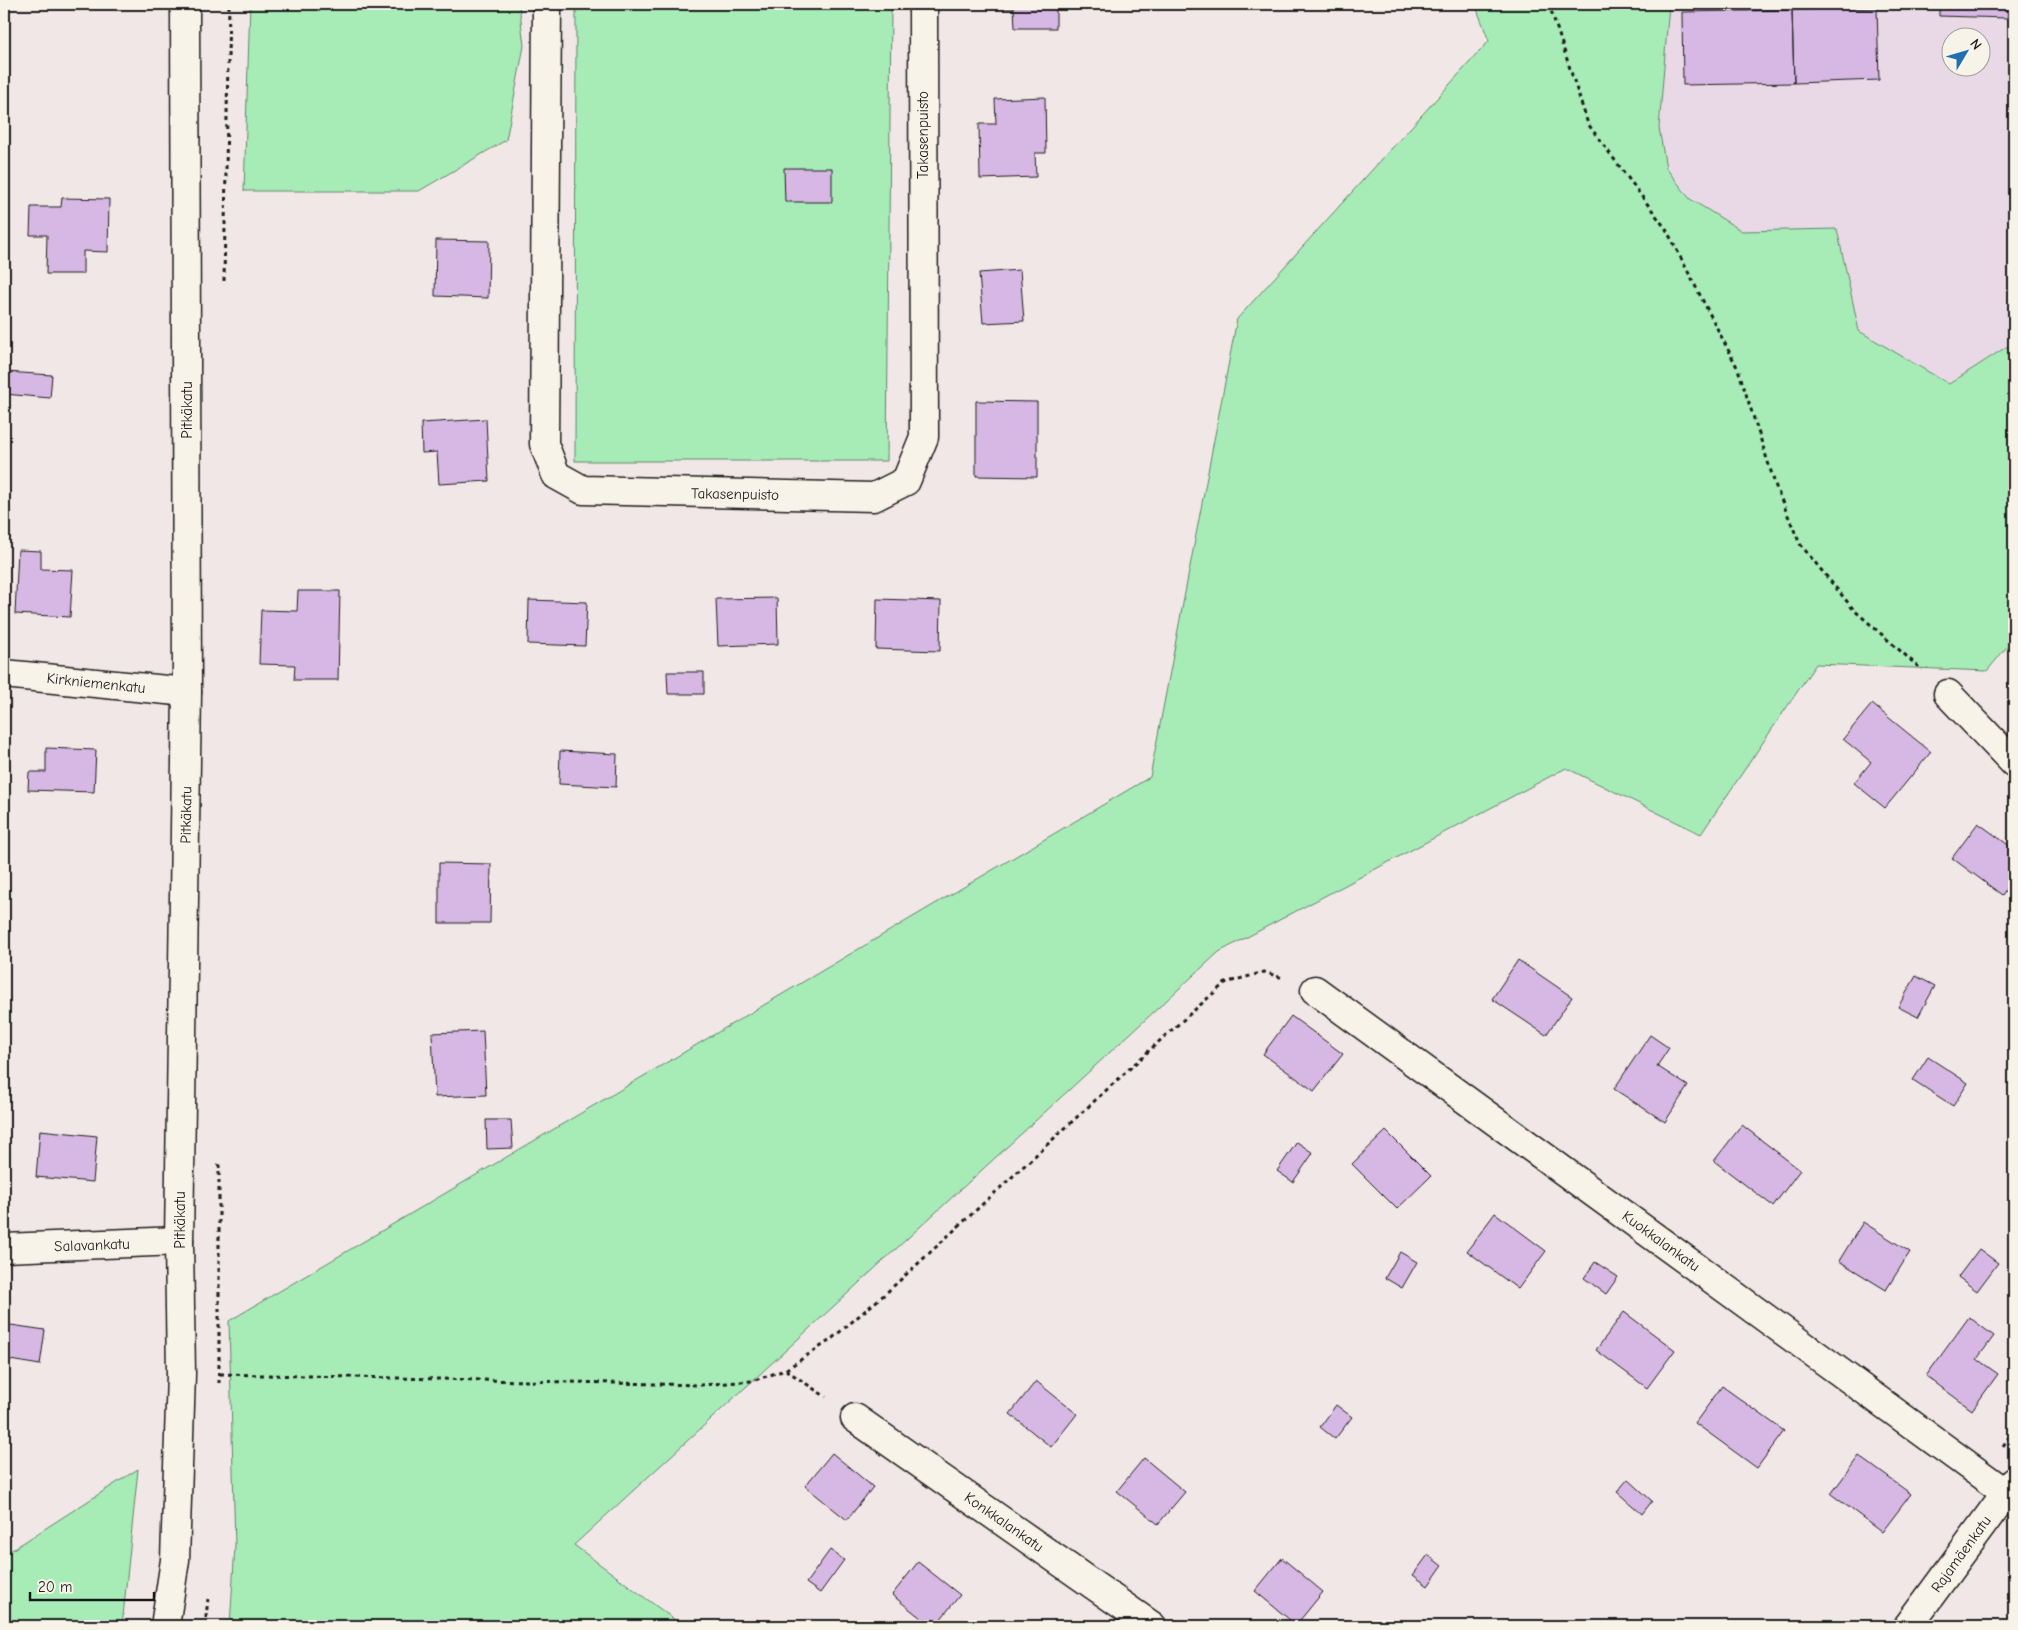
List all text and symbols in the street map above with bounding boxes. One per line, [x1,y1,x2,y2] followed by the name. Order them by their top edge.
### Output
[1940,28,1990,78] north arrow
[1966,35,1985,53] text: N
[914,91,932,179] street label: Takasenpuisto
[178,381,196,439] street label: Pitkäkatu
[691,484,779,504] street label: Takasenpuisto
[46,669,146,697] street label: Kirkniemenkatu
[177,786,195,844] street label: Pitkäkatu
[171,1191,189,1249] street label: Pitkäkatu
[1619,1207,1703,1275] street label: Kuokkalankatu
[54,1235,130,1255] street label: Salavankatu
[961,1488,1047,1556] street label: Konkkalankatu
[1927,1512,1995,1596] street label: Rajamäenkatu
[30,1570,154,1602] scale bar
[38,1578,72,1596] text: 20 m

